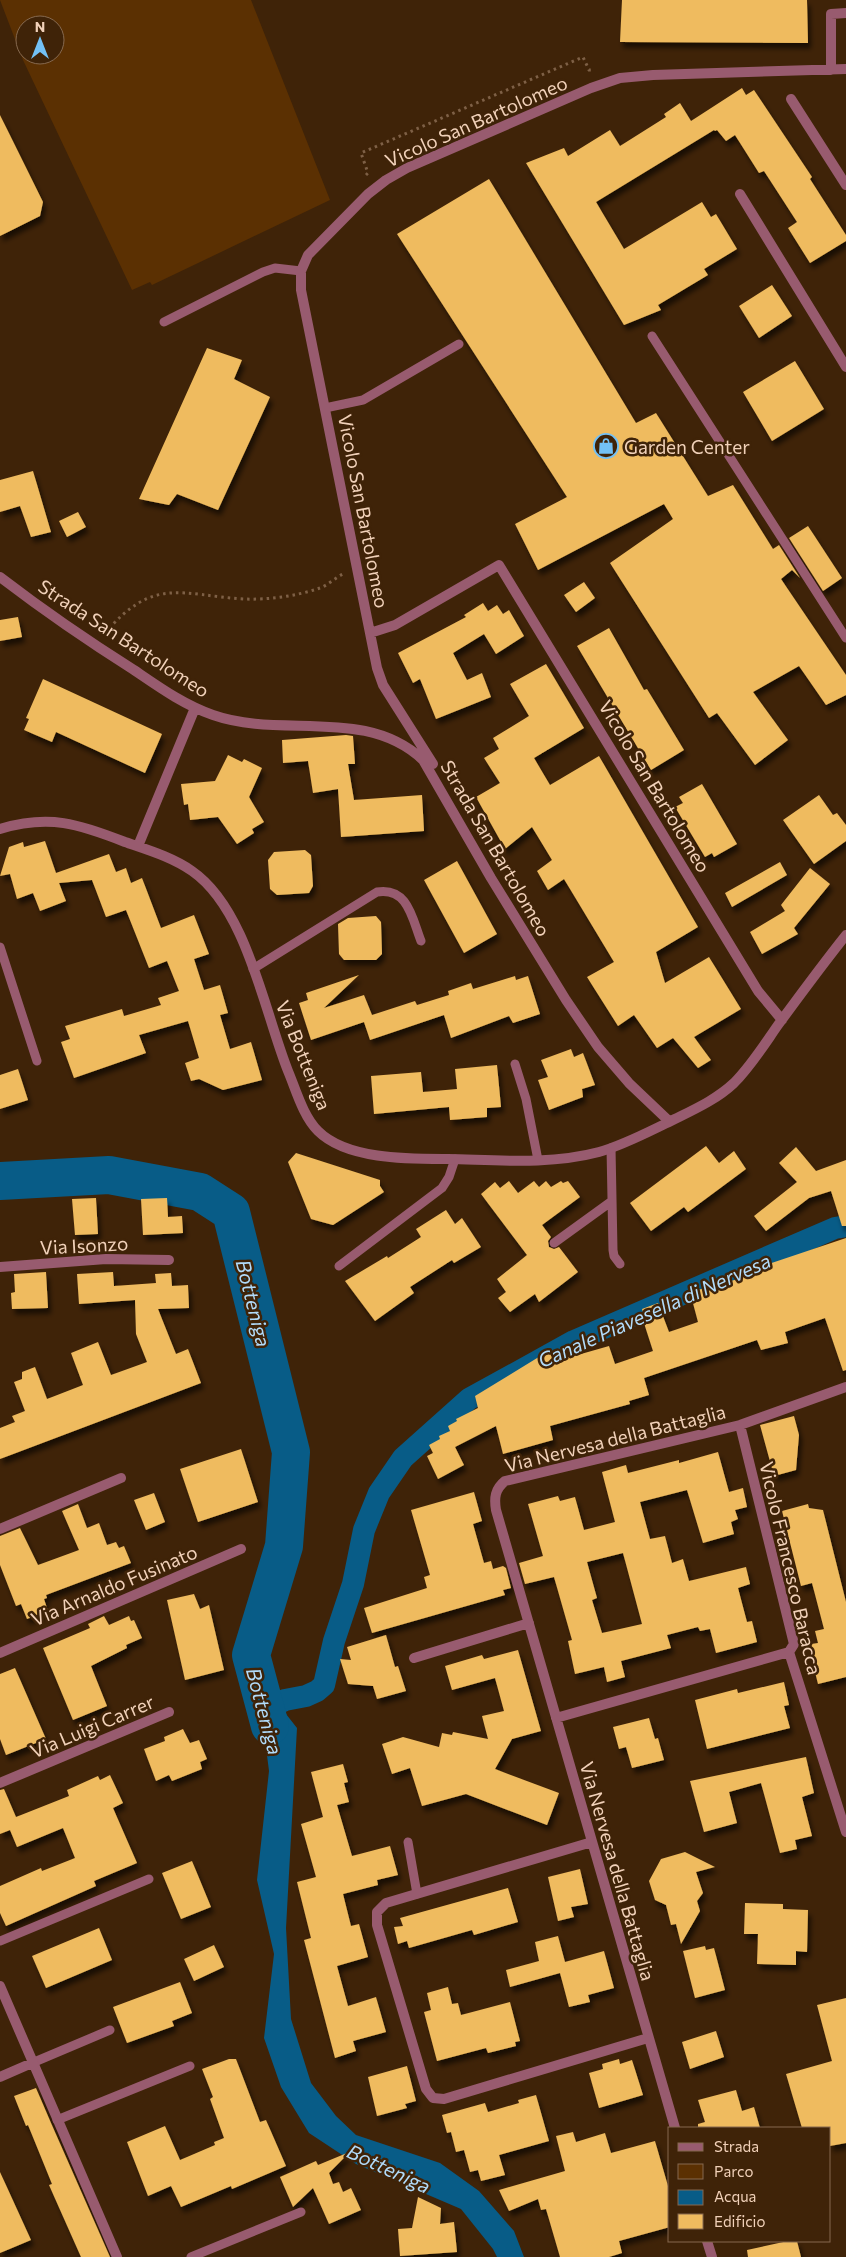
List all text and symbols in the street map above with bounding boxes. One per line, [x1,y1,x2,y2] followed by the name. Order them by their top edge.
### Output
[15,15,65,65] north arrow
[35,18,45,35] text: N
[381,70,571,172] street label: Vicolo San Bartolomeo
[334,412,394,610] street label: Vicolo San Bartolomeo
[593,433,619,459] shop icon: Garden Center
[624,435,750,458] place label: Garden Center
[34,574,214,702] street label: Strada San Bartolomeo
[594,696,716,876] street label: Vicolo San Bartolomeo
[436,756,556,940] street label: Strada San Bartolomeo
[272,997,336,1113] street label: Via Botteniga
[39,1231,129,1259] street label: Via Isonzo
[534,1248,774,1372] water label: Canale Piavesella di Nervesa
[232,1257,276,1349] water label: Botteniga
[502,1399,728,1477] street label: Via Nervesa della Battaglia
[755,1459,827,1677] street label: Vicolo Francesco Baracca
[27,1540,201,1630] street label: Via Arnaldo Fusinato
[242,1665,288,1757] water label: Botteniga
[27,1689,158,1762] street label: Via Luigi Carrer
[576,1759,660,1983] street label: Via Nervesa della Battaglia
[668,2127,831,2242] legend
[714,2137,759,2155] text: Strada
[344,2138,434,2198] water label: Botteniga
[714,2162,753,2180] text: Parco
[714,2187,756,2205] text: Acqua
[714,2212,765,2230] text: Edificio

